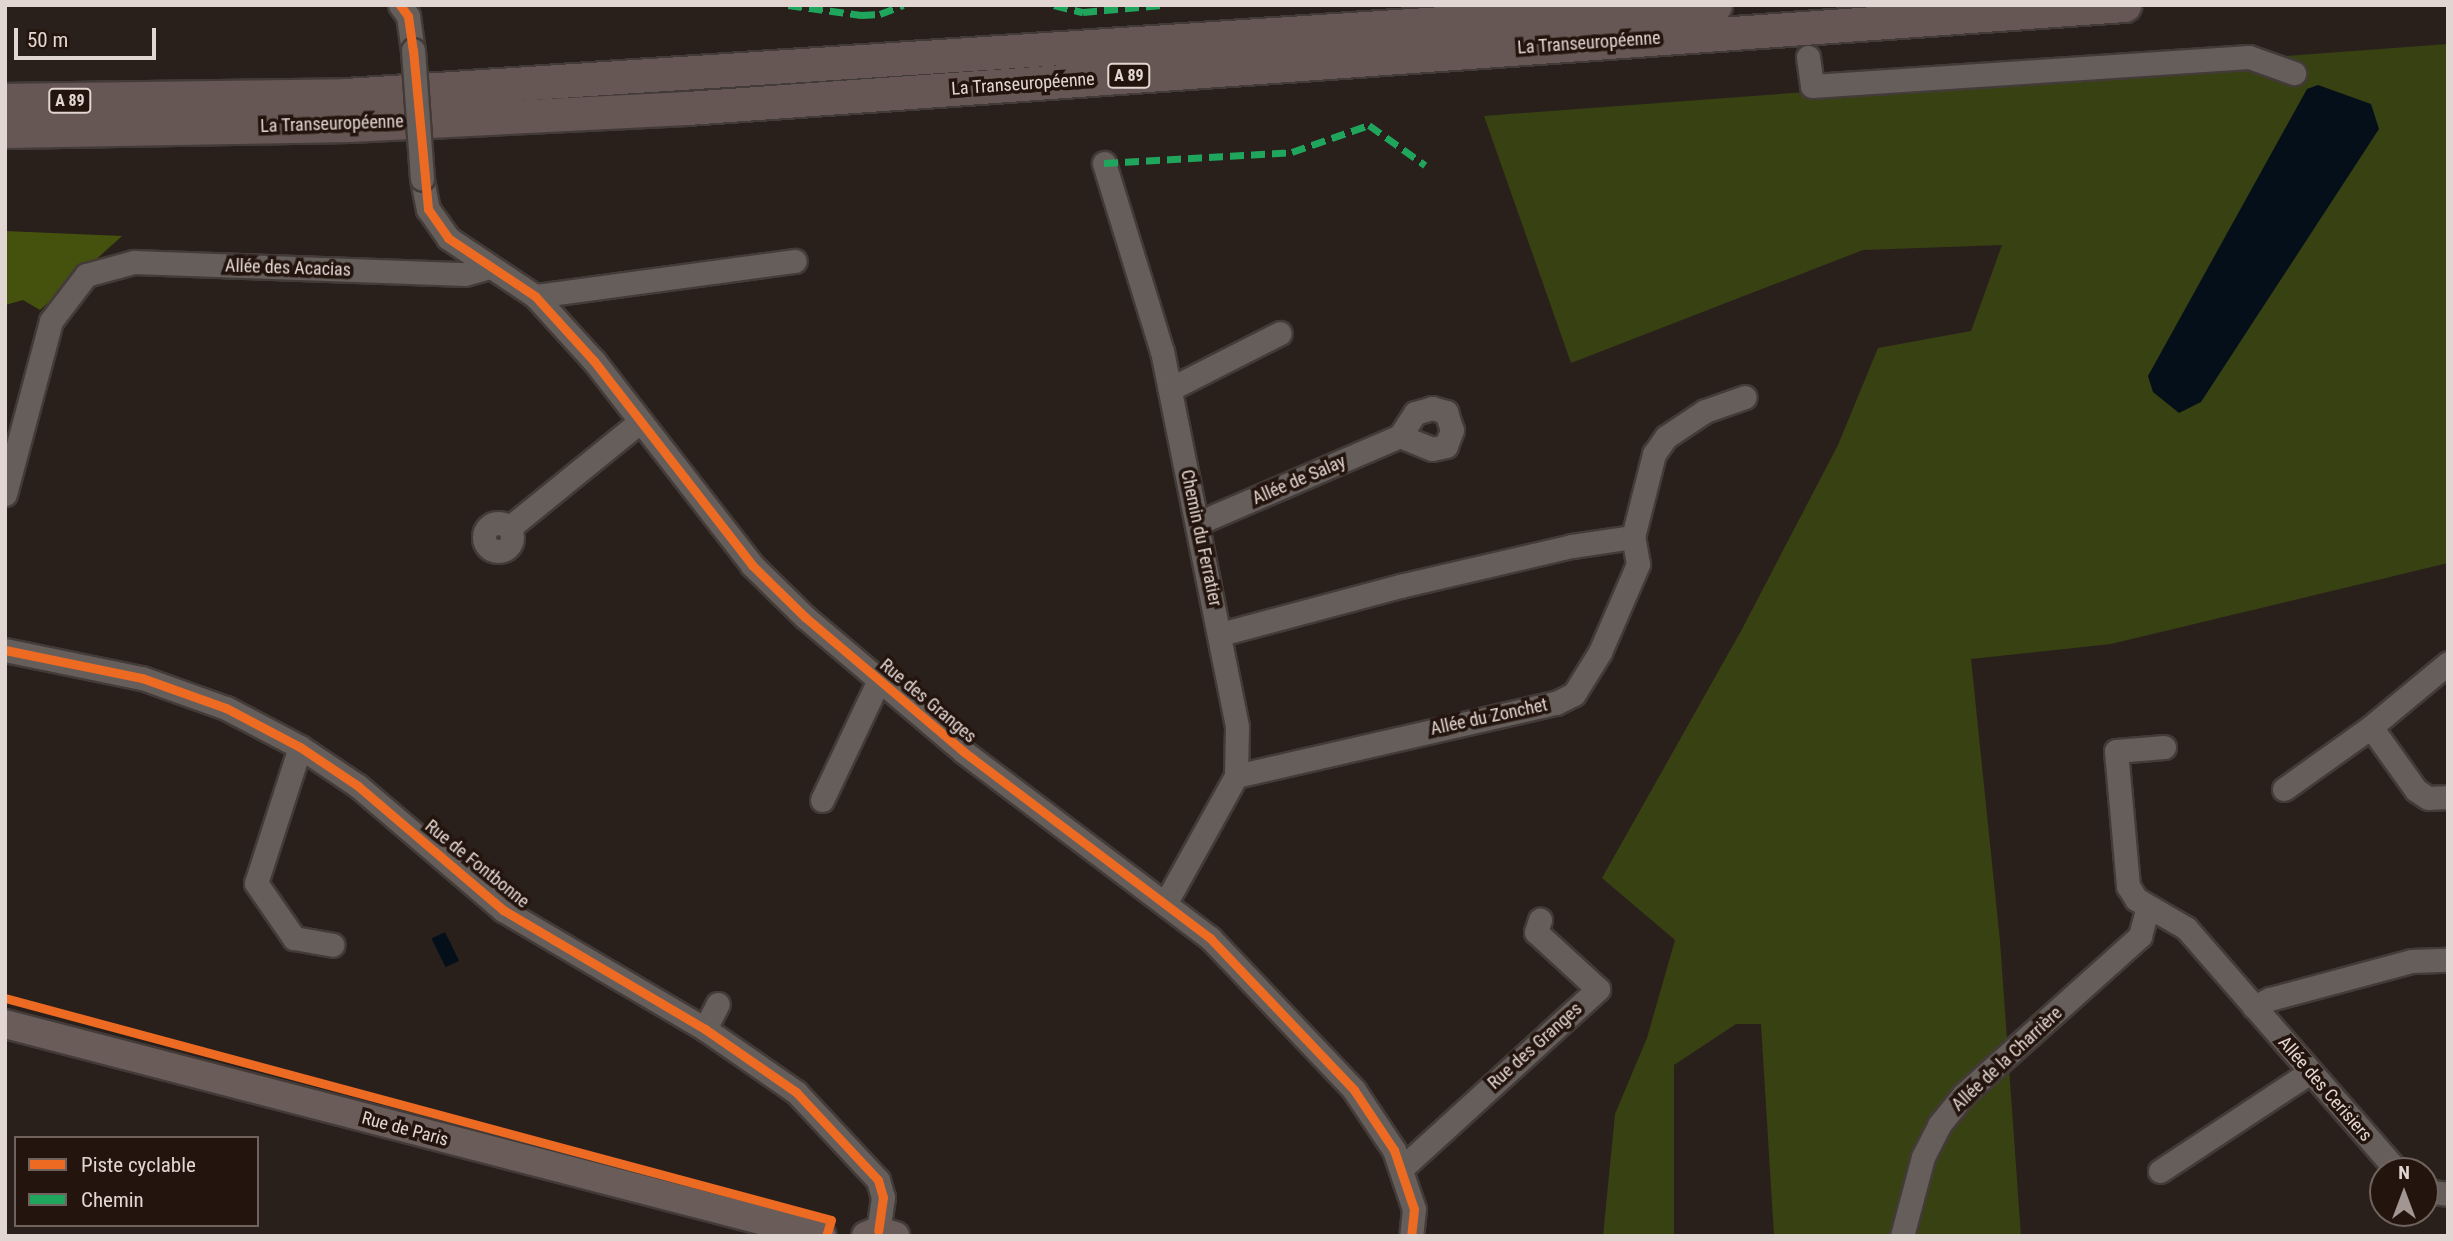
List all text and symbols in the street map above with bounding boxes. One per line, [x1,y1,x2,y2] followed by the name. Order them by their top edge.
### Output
[18,14,159,58] scale bar
[1517,27,1661,59] street label: La Transeuropéenne
[27,28,68,52] text: 50 m
[1106,64,1152,88] road number: A 89
[951,68,1095,100] street label: La Transeuropéenne
[47,88,93,114] road number: A 89
[260,111,404,137] street label: La Transeuropéenne
[225,255,351,281] street label: Allée des Acacias
[1249,451,1349,509] street label: Allée de Salay
[1176,468,1226,608] street label: Chemin du Ferratier
[875,654,981,748] street label: Rue des Granges
[1428,694,1550,740] street label: Allée du Zonchet
[421,815,533,913] street label: Rue de Fontbonne
[1483,998,1587,1094] street label: Rue des Granges
[1947,1002,2067,1116] street label: Allée de la Charrière
[2274,1032,2376,1146] street label: Allée des Cerisiers
[359,1107,451,1151] street label: Rue de Paris
[14,1136,259,1227] legend
[81,1153,196,1177] text: Piste cyclable
[2369,1157,2439,1227] north arrow
[2398,1161,2410,1184] text: N
[81,1188,144,1212] text: Chemin

